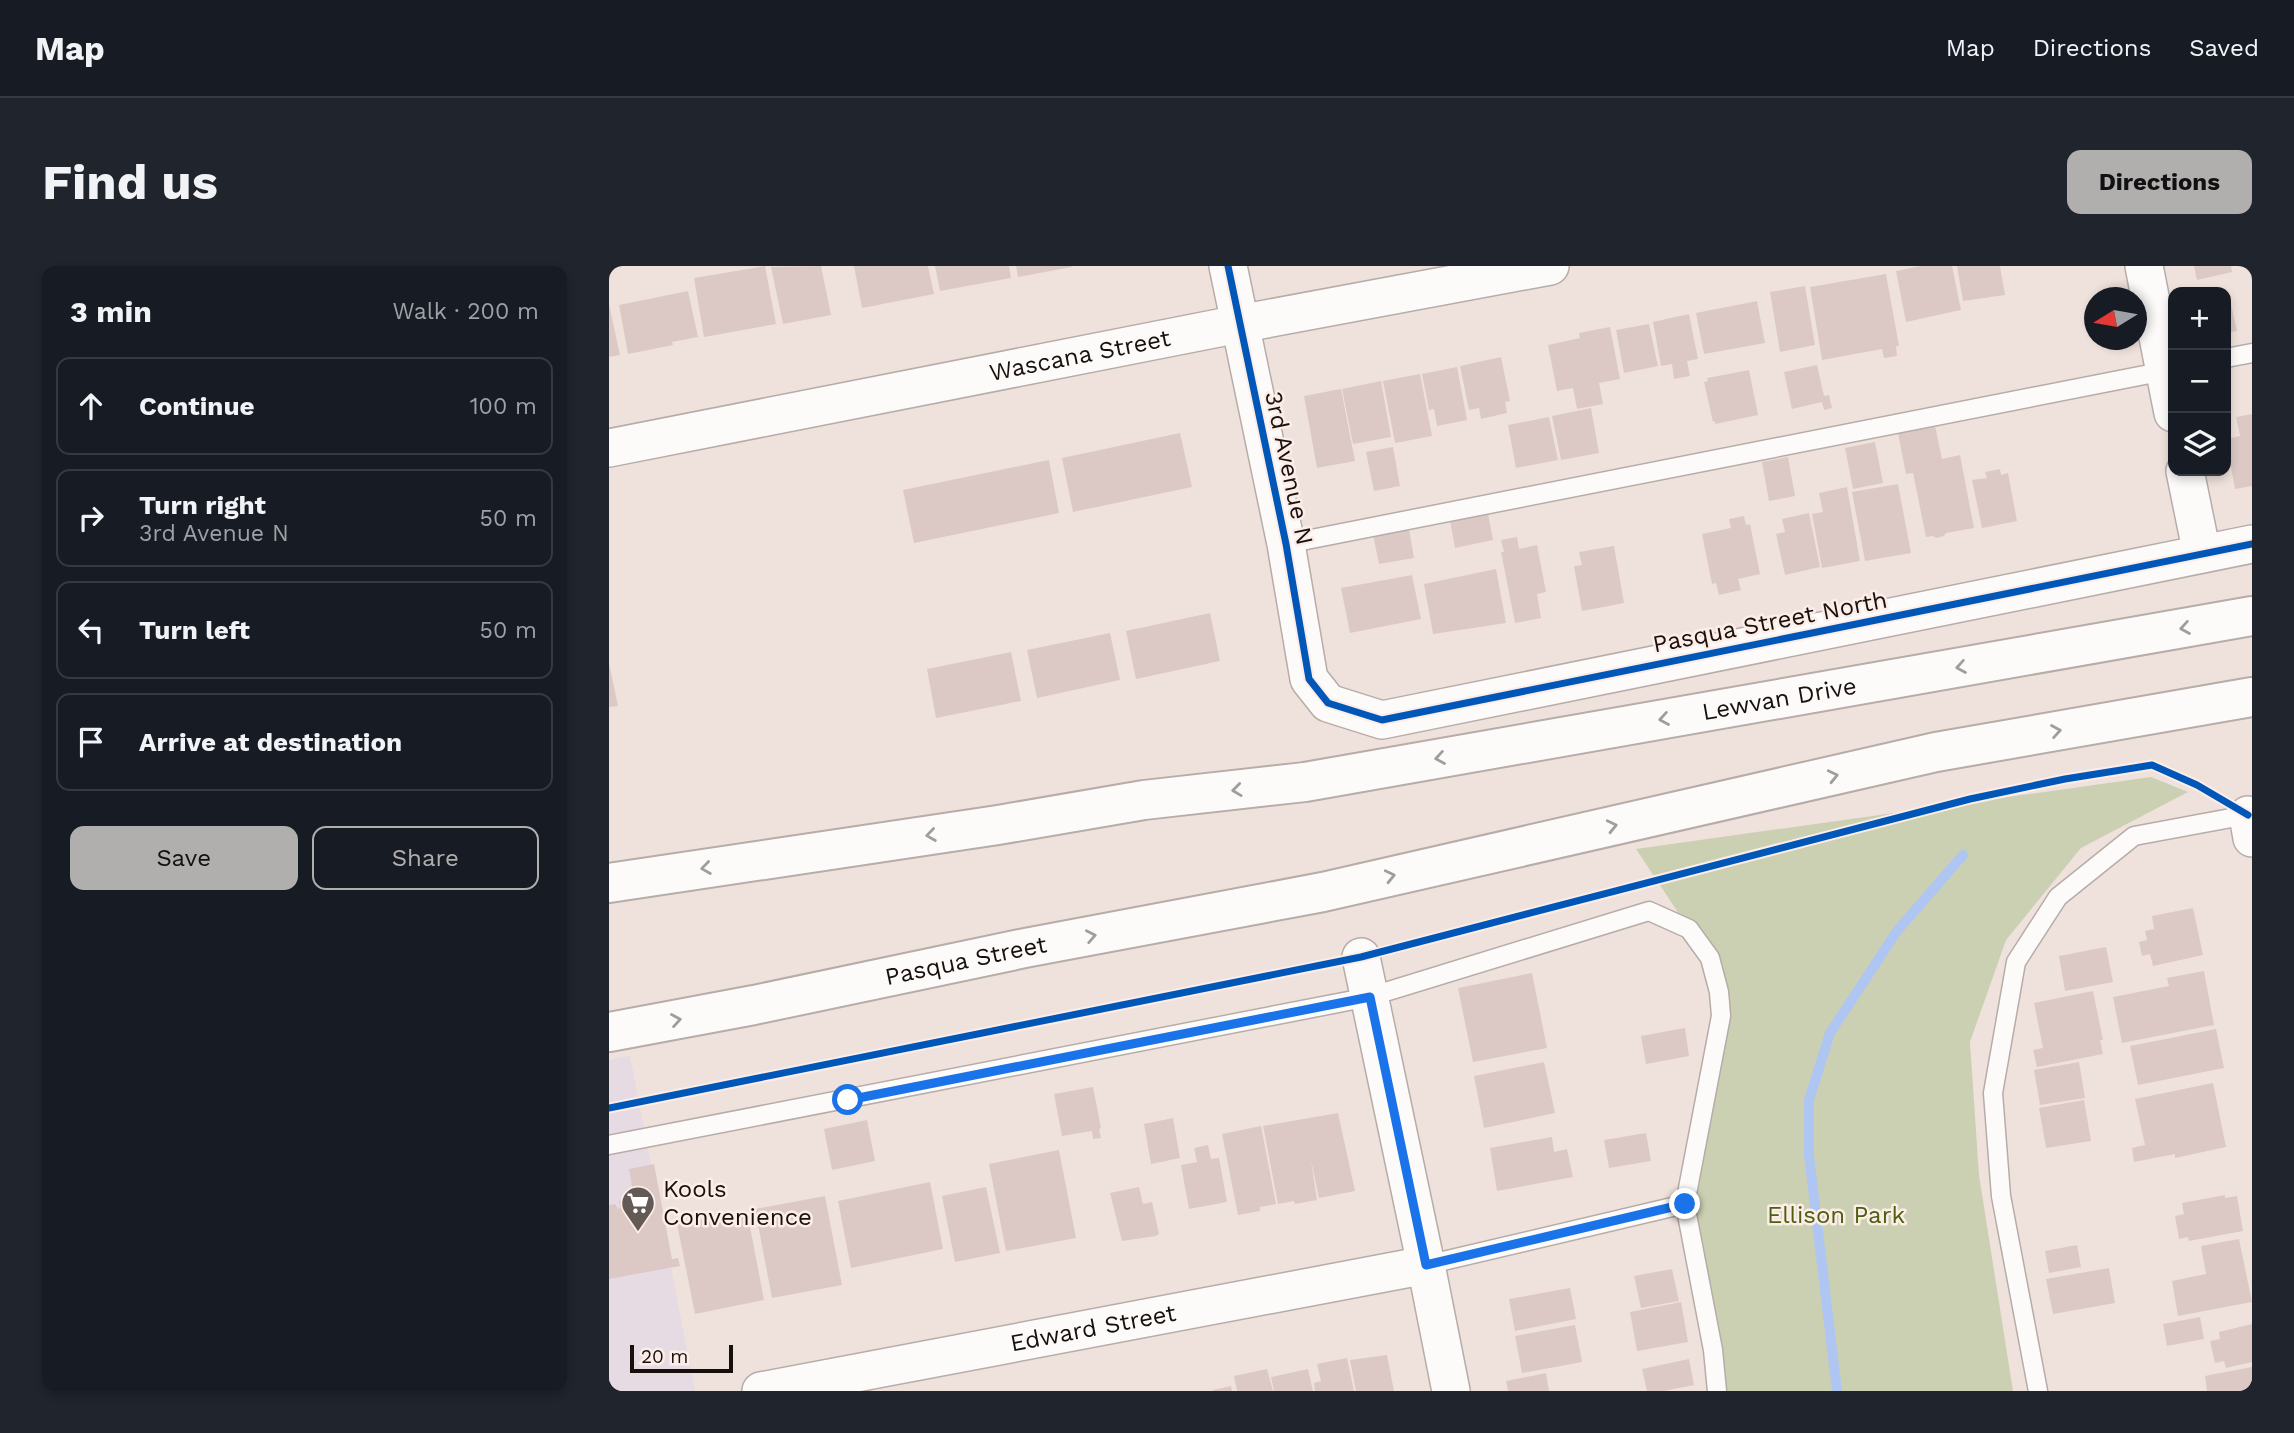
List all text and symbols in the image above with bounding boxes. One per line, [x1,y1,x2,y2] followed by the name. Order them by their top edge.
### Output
[35,29,105,68] text: Map
[1946,34,1995,62] text: Map
[2033,34,2151,62] text: Directions
[2189,34,2259,62] text: Saved
[2067,150,2252,214] button: Directions
[42,153,218,211] text: Find us
[2084,287,2147,350] north arrow
[2168,287,2231,476] map controls
[2168,287,2231,350] button: +
[70,294,152,329] text: 3 min
[393,298,539,325] text: Walk · 200 m
[987,324,1173,387] street label: Wascana Street
[2168,350,2231,413] button: −
[72,387,110,425] icon: ahead
[1259,389,1319,547] street label: 3rd Avenue N
[139,391,255,421] text: Continue
[470,393,537,420] text: 100 m
[2168,413,2231,476] button: layers
[139,490,266,520] text: Turn right
[72,499,110,537] icon: right
[480,505,537,532] text: 50 m
[139,520,289,547] text: 3rd Avenue N
[1650,586,1890,658] street label: Pasqua Street North
[72,611,110,649] icon: left
[139,615,250,645] text: Turn left
[480,617,537,644] text: 50 m
[2179,620,2191,635] one-way arrow
[1955,659,1967,674] one-way arrow
[1700,672,1859,726] street label: Lewvan Drive
[1658,711,1670,726] one-way arrow
[72,723,110,761] icon: arrive
[2050,725,2062,740] one-way arrow
[139,727,402,757] text: Arrive at destination
[1434,750,1446,765] one-way arrow
[1827,770,1839,784] one-way arrow
[1231,782,1243,797] one-way arrow
[1605,820,1617,834] one-way arrow
[70,826,298,890] button: Save
[312,826,539,890] button: Share
[925,827,937,842] one-way arrow
[700,861,712,876] one-way arrow
[1384,870,1396,885] one-way arrow
[1085,929,1097,944] one-way arrow
[883,930,1049,991] street label: Pasqua Street
[670,1013,682,1028] one-way arrow
[832,1084,863,1115] route start
[663,1175,812,1231] place label: Kools Convenience
[619,1184,657,1233] supermarket icon: Kools Convenience
[1669,1188,1700,1219] route end
[1767,1201,1905,1229] park label: Ellison Park
[1008,1299,1178,1357] street label: Edward Street
[630,1342,733,1374] scale bar
[641,1345,688,1368] text: 20 m

